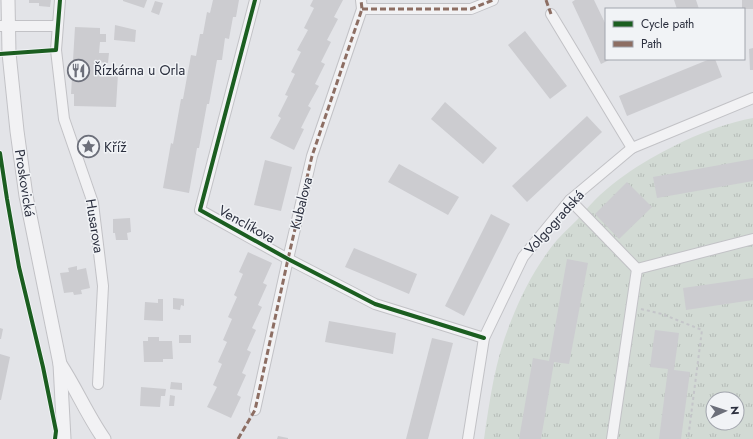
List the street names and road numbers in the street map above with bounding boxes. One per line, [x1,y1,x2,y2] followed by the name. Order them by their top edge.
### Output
[10,148,40,218] street label: Proskovická
[285,175,317,231] street label: Kubalova
[520,185,588,259] street label: Volgogradská
[81,197,109,255] street label: Husarova
[215,200,279,248] street label: Venclíkova

